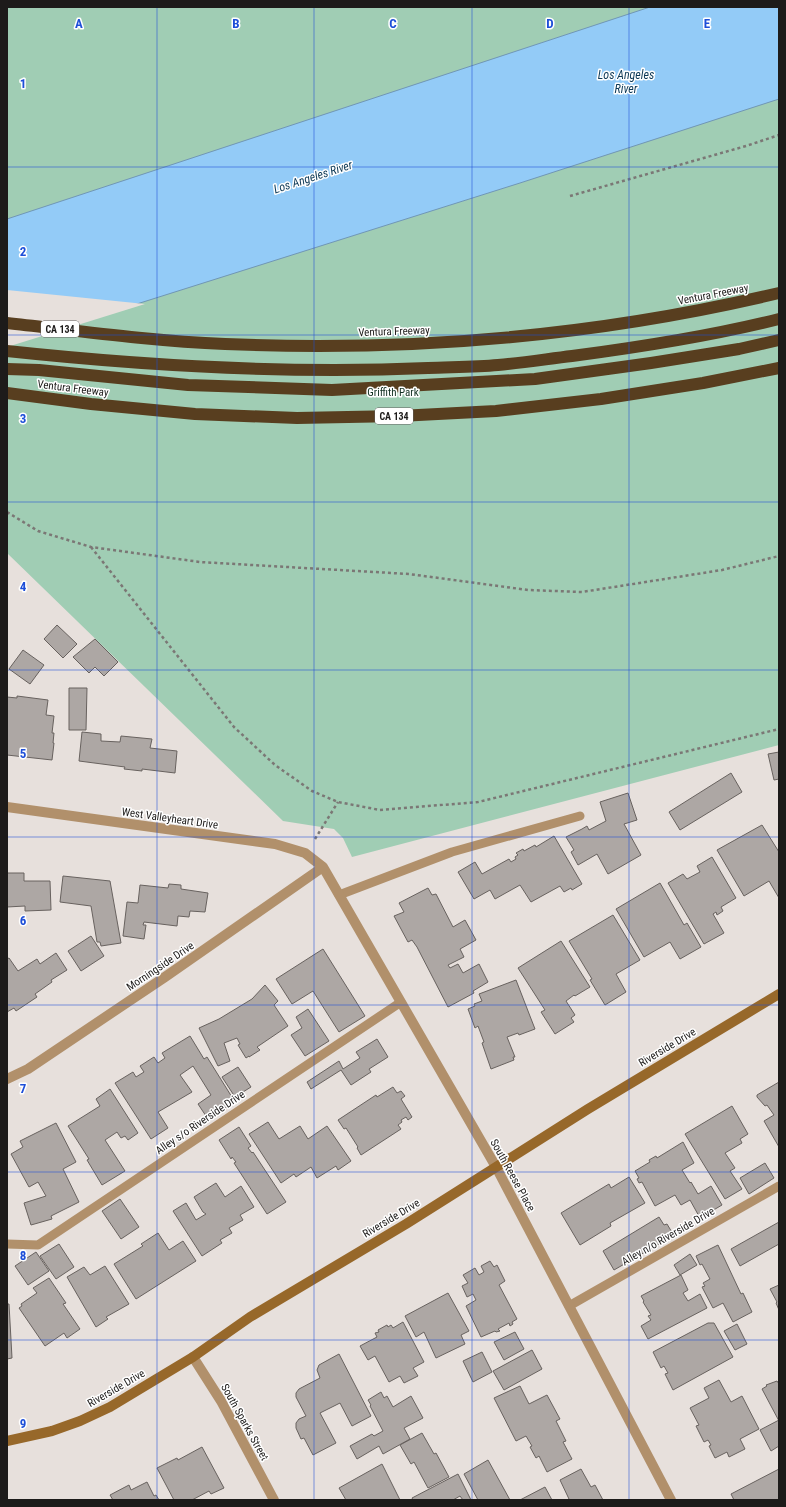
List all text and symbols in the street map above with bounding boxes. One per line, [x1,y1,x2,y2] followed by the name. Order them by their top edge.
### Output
[75,16,83,31] text: A
[232,16,240,31] text: B
[389,16,397,31] text: C
[546,16,554,31] text: D
[704,16,711,31] text: E
[598,68,654,96] water label: Los Angeles River
[20,76,26,91] text: 1
[272,158,355,196] water label: Los Angeles River
[20,244,27,259] text: 2
[677,281,750,308] street label: Ventura Freeway
[41,321,79,337] road number: CA 134
[358,324,430,339] street label: Ventura Freeway
[37,378,110,399] street label: Ventura Freeway
[367,386,419,399] park label: Griffith Park
[375,408,413,424] road number: CA 134
[20,411,26,426] text: 3
[20,579,27,594] text: 4
[20,746,27,761] text: 5
[121,805,219,832] street label: West Valleyheart Drive
[20,913,27,928] text: 6
[124,939,196,994] street label: Morningside Drive
[636,1025,698,1070] street label: Riverside Drive
[20,1081,27,1096] text: 7
[153,1088,247,1157] street label: Alley s/o Riverside Drive
[487,1137,538,1214] street label: South Reese Place
[360,1196,422,1241] street label: Riverside Drive
[619,1205,717,1268] street label: Alley n/o Riverside Drive
[20,1248,26,1263] text: 8
[85,1367,147,1410] street label: Riverside Drive
[218,1382,271,1463] street label: South Sparks Street
[20,1416,26,1431] text: 9

